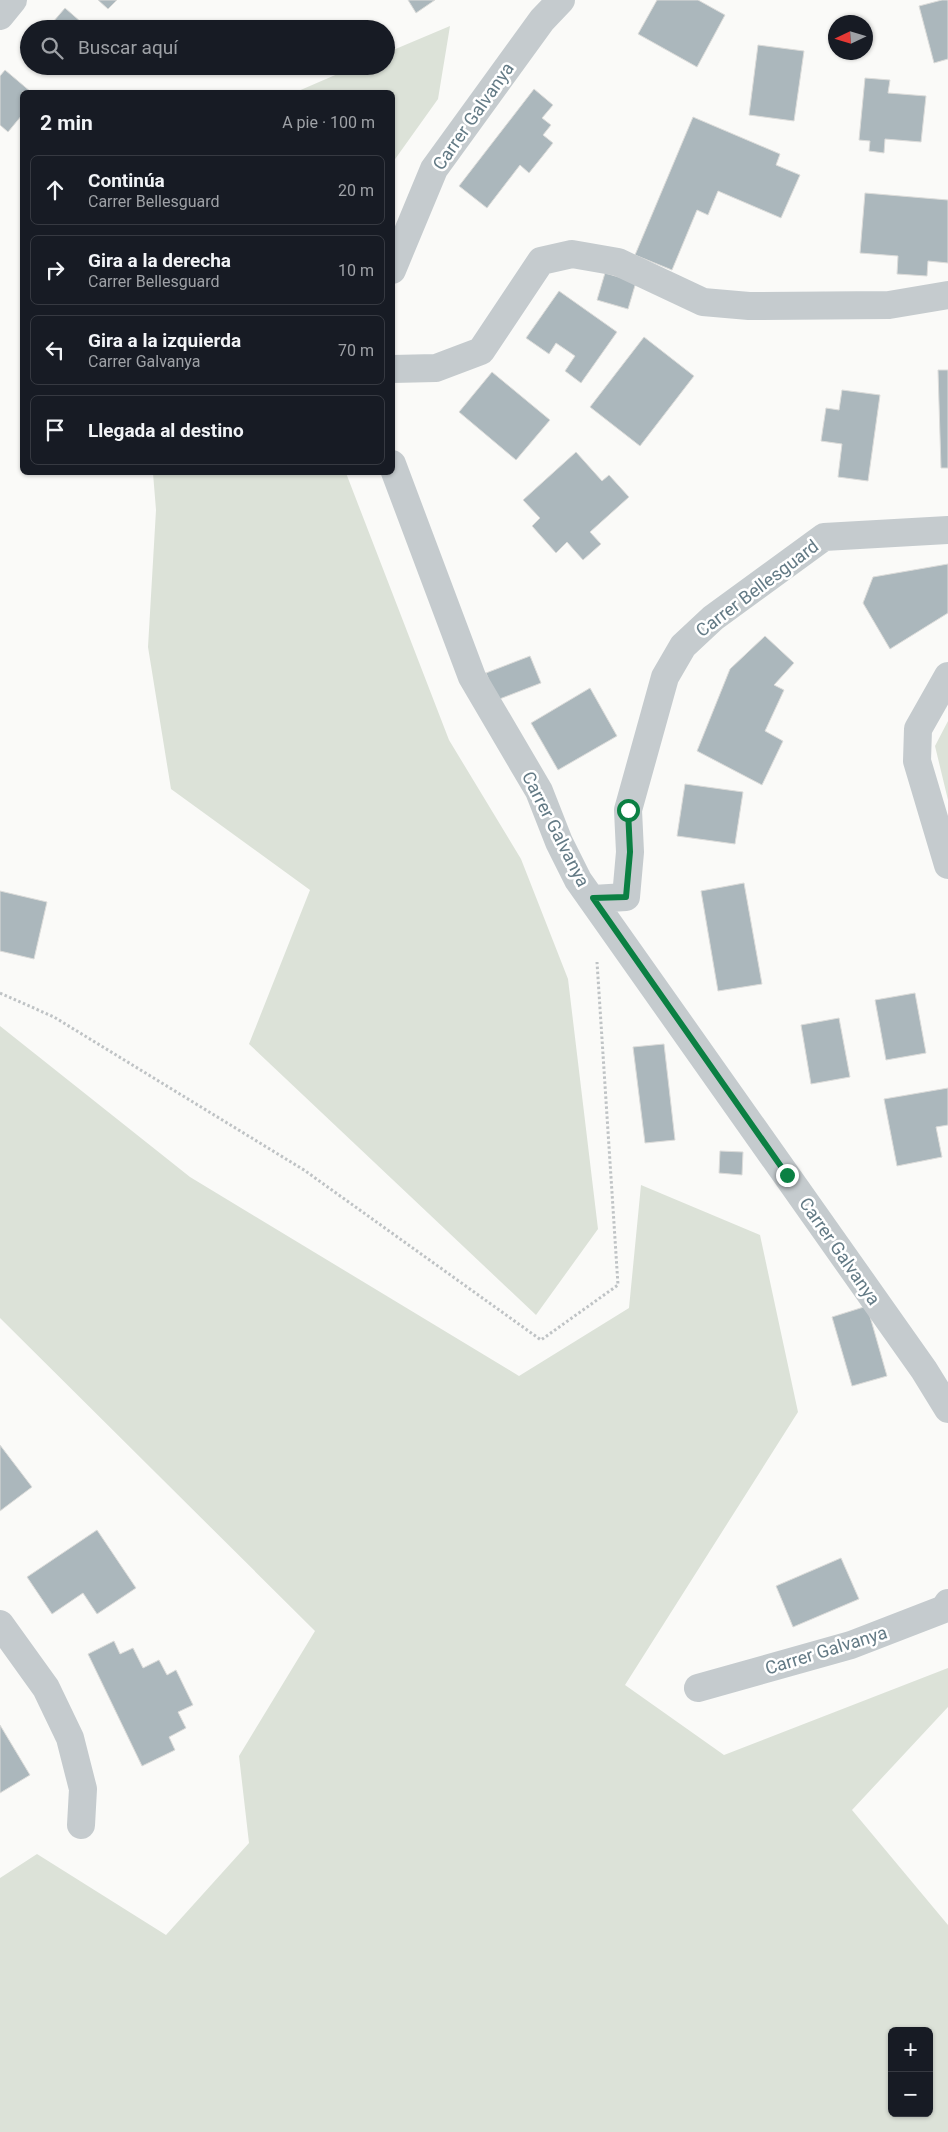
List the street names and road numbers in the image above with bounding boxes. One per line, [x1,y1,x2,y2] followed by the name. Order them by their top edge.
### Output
[428,58,518,174] street label: Carrer Galvanya
[692,535,822,641] street label: Carrer Bellesguard
[518,768,594,890] street label: Carrer Galvanya
[795,1193,885,1309] street label: Carrer Galvanya
[762,1621,890,1679] street label: Carrer Galvanya

